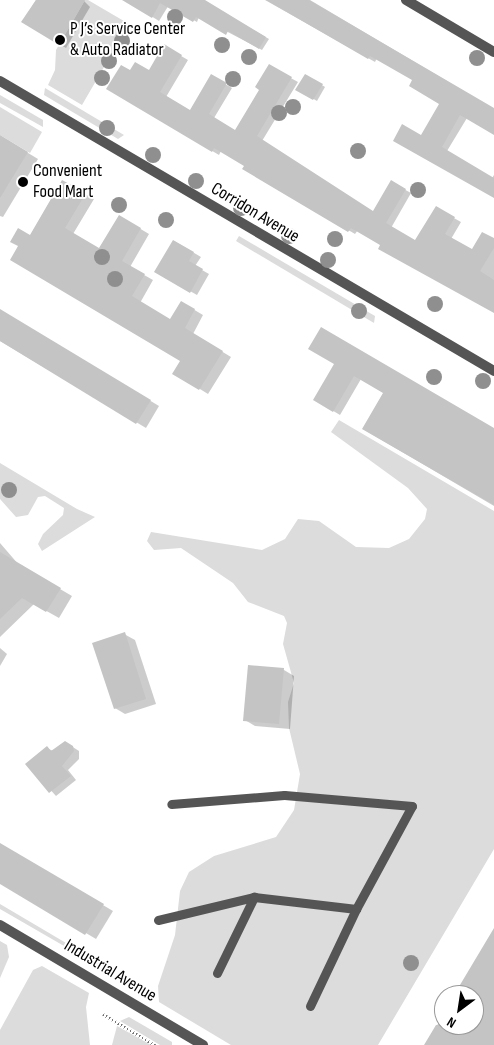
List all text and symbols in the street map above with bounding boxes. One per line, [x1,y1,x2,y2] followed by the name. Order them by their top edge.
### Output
[70,19,185,62] place label: P J’s Service Center & Auto Radiator
[54,34,66,46] marker: P J’s Service Center & Auto Radiator
[33,161,102,203] place label: Convenient Food Mart
[17,176,29,188] marker: Convenient Food Mart
[207,178,303,248] street label: Corridon Avenue
[60,935,160,1007] street label: Industrial Avenue
[434,985,484,1035] north arrow
[444,1013,459,1032] text: N

